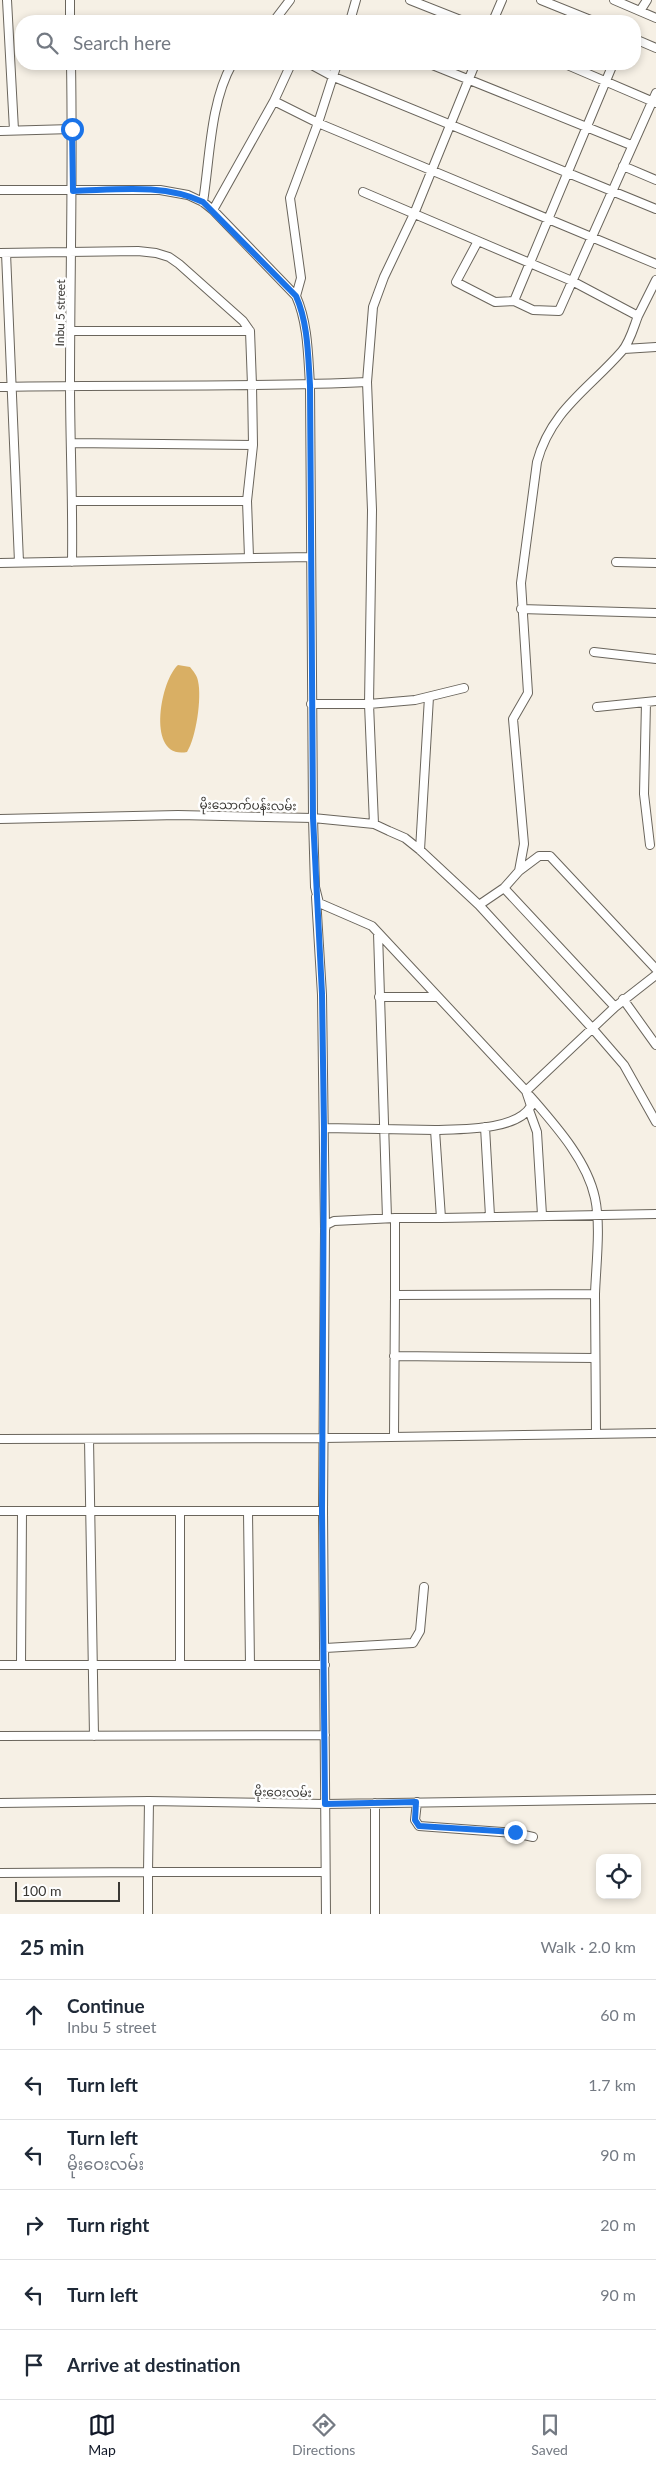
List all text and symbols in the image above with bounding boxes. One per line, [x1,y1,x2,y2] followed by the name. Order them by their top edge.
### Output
[15,15,641,70] search box
[33,29,61,57] icon: search
[73,31,171,54] text: Search here
[61,118,84,141] route start
[52,279,68,347] street label: Inbu 5 street
[199,796,297,816] street label: မိုးသောက်ပန်းလမ်း
[254,1783,312,1803] street label: မိုးဝေးလမ်း
[504,1821,527,1844] route end
[596,1854,641,1899] map controls
[596,1854,641,1899] button: locate
[15,1879,120,1902] scale bar
[22,1882,61,1899] text: 100 m
[20,1934,84,1959] text: 25 min
[540,1937,636,1956] text: Walk · 2.0 km
[67,1994,145,2017] text: Continue
[20,2001,48,2029] icon: ahead
[600,2005,636,2024] text: 60 m
[67,2017,156,2036] text: Inbu 5 street
[20,2071,48,2099] icon: left
[67,2073,138,2096] text: Turn left
[588,2075,636,2094] text: 1.7 km
[67,2126,138,2149] text: Turn left
[20,2141,48,2169] icon: left
[600,2145,636,2164] text: 90 m
[67,2154,144,2173] text: မိုးဝေးလမ်း
[20,2211,48,2239] icon: right
[67,2213,149,2236] text: Turn right
[600,2215,636,2234] text: 20 m
[20,2281,48,2309] icon: left
[67,2283,138,2306] text: Turn left
[600,2285,636,2304] text: 90 m
[20,2351,48,2379] icon: arrive
[67,2353,240,2376] text: Arrive at destination
[88,2411,116,2458] tab: Map
[292,2411,355,2458] tab: Directions
[531,2411,568,2458] tab: Saved

